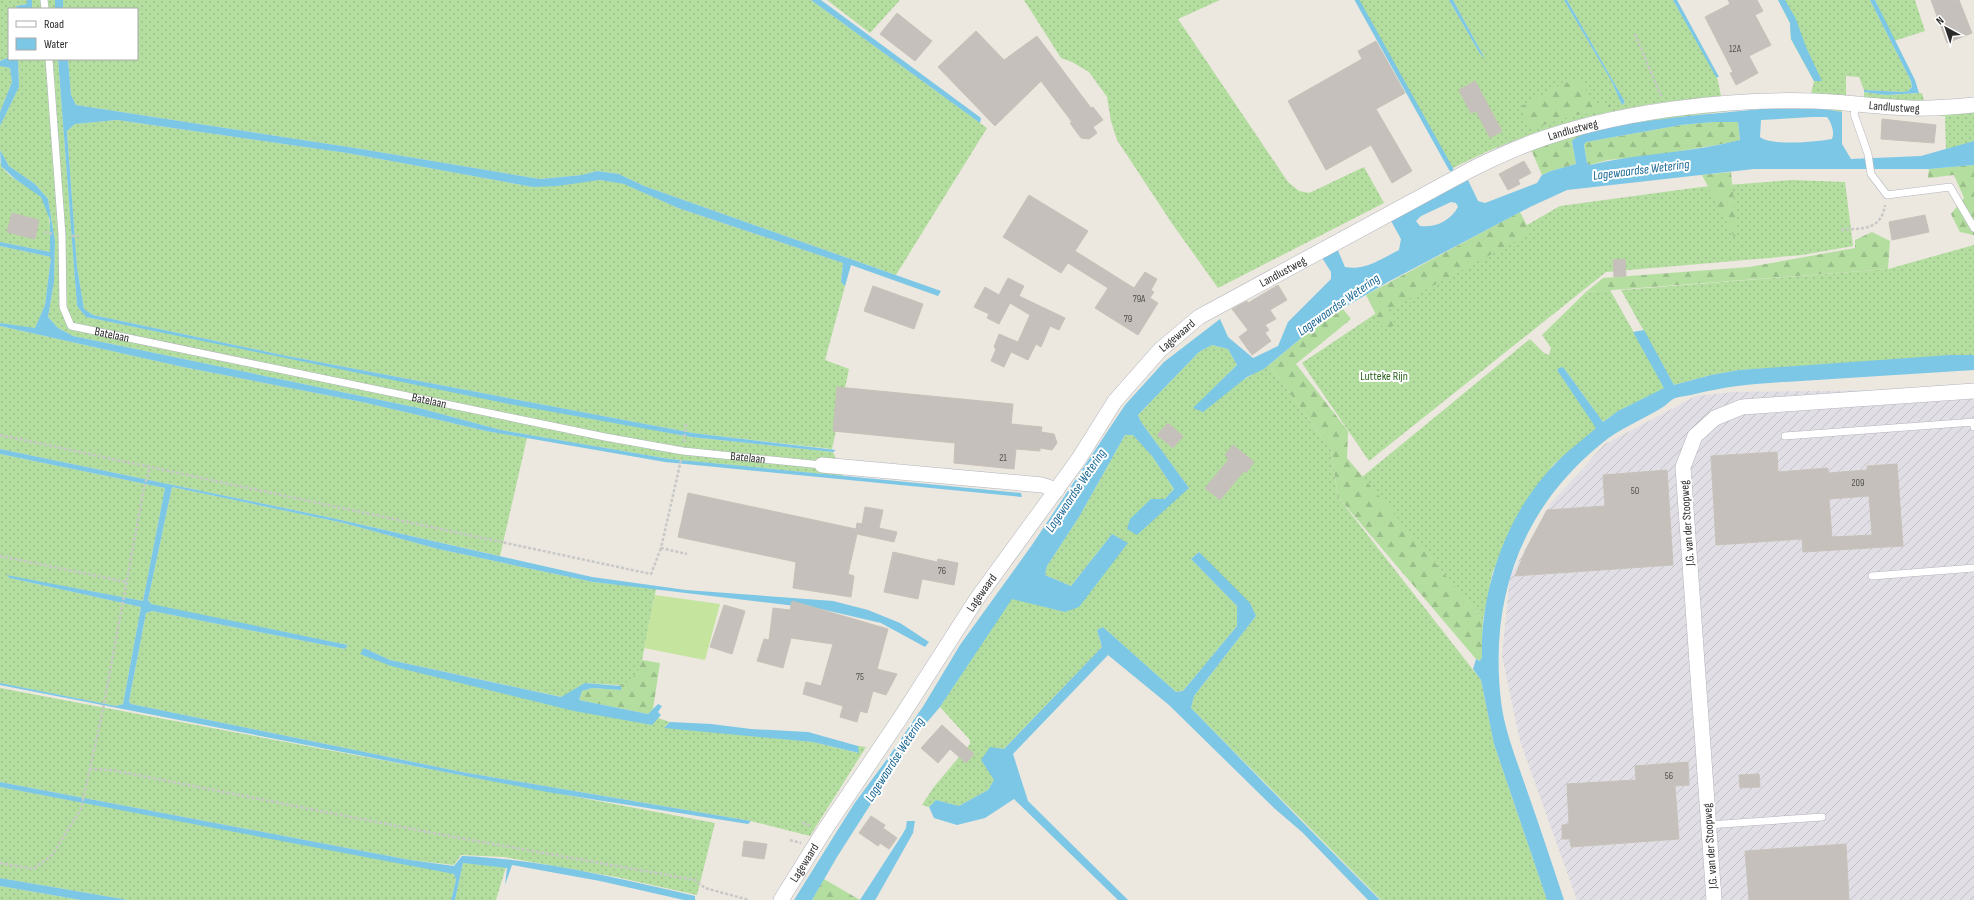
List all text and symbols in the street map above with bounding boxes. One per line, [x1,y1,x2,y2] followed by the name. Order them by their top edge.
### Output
[8,8,138,60] legend
[1926,8,1966,48] north arrow
[1933,14,1946,28] text: N
[44,17,64,32] text: Road
[44,37,68,52] text: Water
[1729,43,1742,55] house number: 12A
[1868,98,1920,116] street label: Landlustweg
[1546,116,1600,144] street label: Landlustweg
[1592,156,1691,184] water label: Lagewaardse Wetering
[1257,253,1309,291] street label: Landlustweg
[1294,270,1383,339] water label: Lagewaardse Wetering
[1133,293,1146,305] house number: 79A
[1124,313,1132,325] house number: 79
[1156,316,1198,356] street label: Lagewaard
[93,324,131,346] street label: Batelaan
[1360,369,1408,384] park label: Lutteke Rijn
[410,390,448,412] street label: Batelaan
[1042,445,1110,535] water label: Lagewaardse Wetering
[730,449,766,467] street label: Batelaan
[999,452,1007,464] house number: 21
[1851,477,1865,489] house number: 209
[1677,480,1698,567] street label: J.G. van der Stoopweg
[1631,485,1639,497] house number: 50
[938,565,946,577] house number: 76
[964,571,1000,615] street label: Lagewaard
[856,671,864,683] house number: 75
[862,714,928,805] water label: Lagewaardse Wetering
[1665,770,1673,782] house number: 56
[1700,803,1721,890] street label: J.G. van der Stoopweg
[787,841,822,885] street label: Lagewaard

